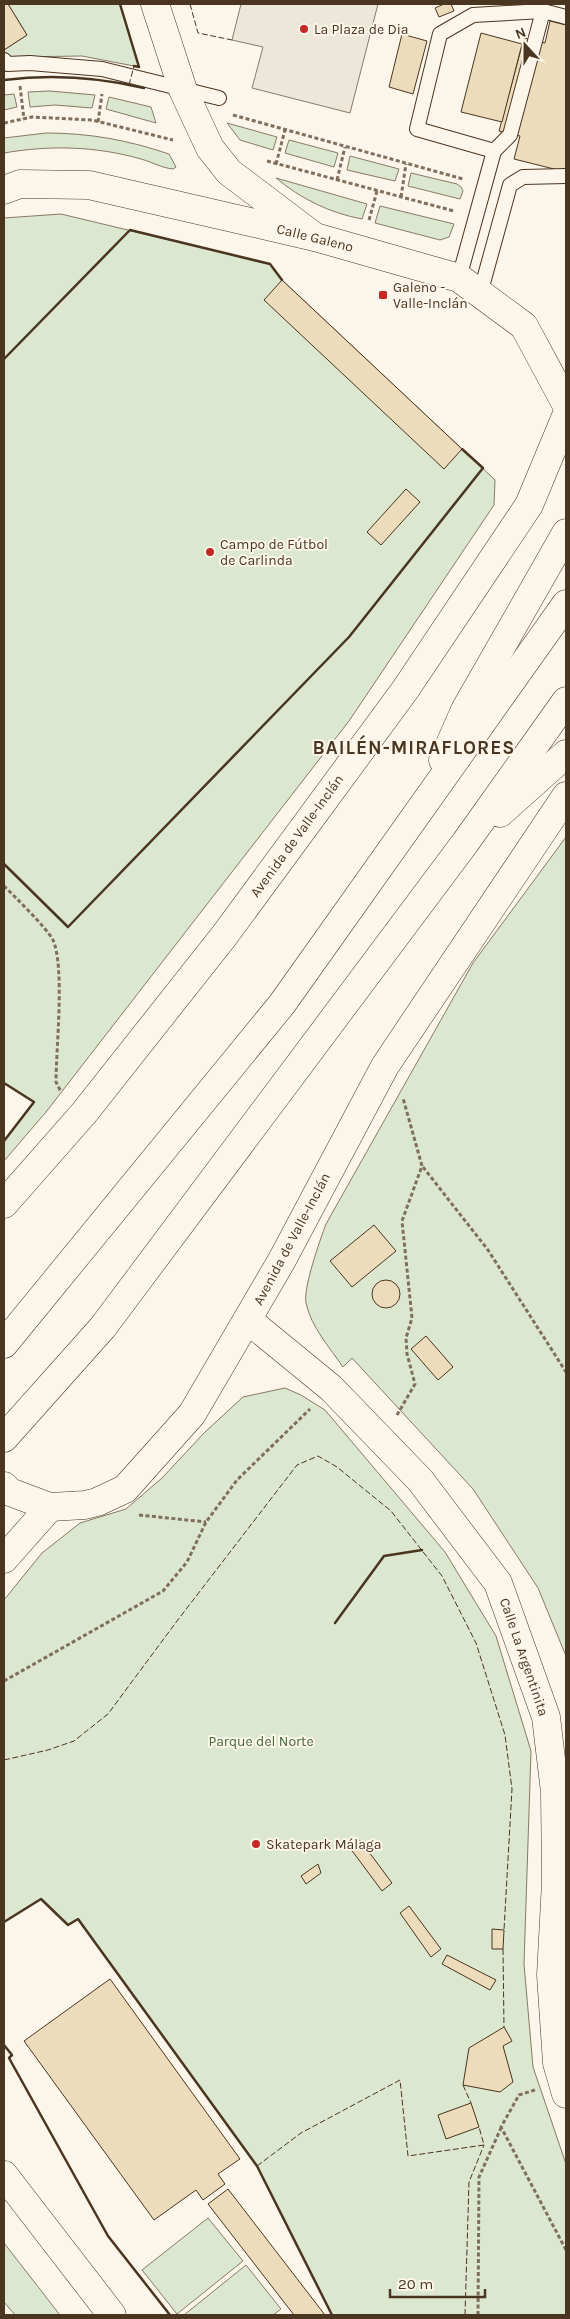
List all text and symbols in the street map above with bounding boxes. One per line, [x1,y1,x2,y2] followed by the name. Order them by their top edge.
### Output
[500,20,550,70] north arrow
[314,21,409,38] place label: La Plaza de Dia
[298,23,310,35] marker: La Plaza de Dia
[513,24,528,43] text: N
[275,220,355,256] street label: Calle Galeno
[393,279,468,312] place label: Galeno - Valle-Inclán
[377,289,389,301] marker: Galeno - Valle-Inclán
[220,536,328,569] place label: Campo de Fútbol de Carlinda
[204,546,216,558] marker: Campo de Fútbol de Carlinda
[313,734,515,759] district label: BAILÉN-MIRAFLORES
[247,771,347,901] street label: Avenida de Valle-Inclán
[250,1170,334,1308] street label: Avenida de Valle-Inclán
[496,1596,552,1718] street label: Calle La Argentinita
[208,1733,314,1750] park label: Parque del Norte
[266,1836,381,1853] place label: Skatepark Málaga
[250,1838,262,1850] marker: Skatepark Málaga
[390,2266,485,2298] scale bar
[398,2275,433,2293] text: 20 m

